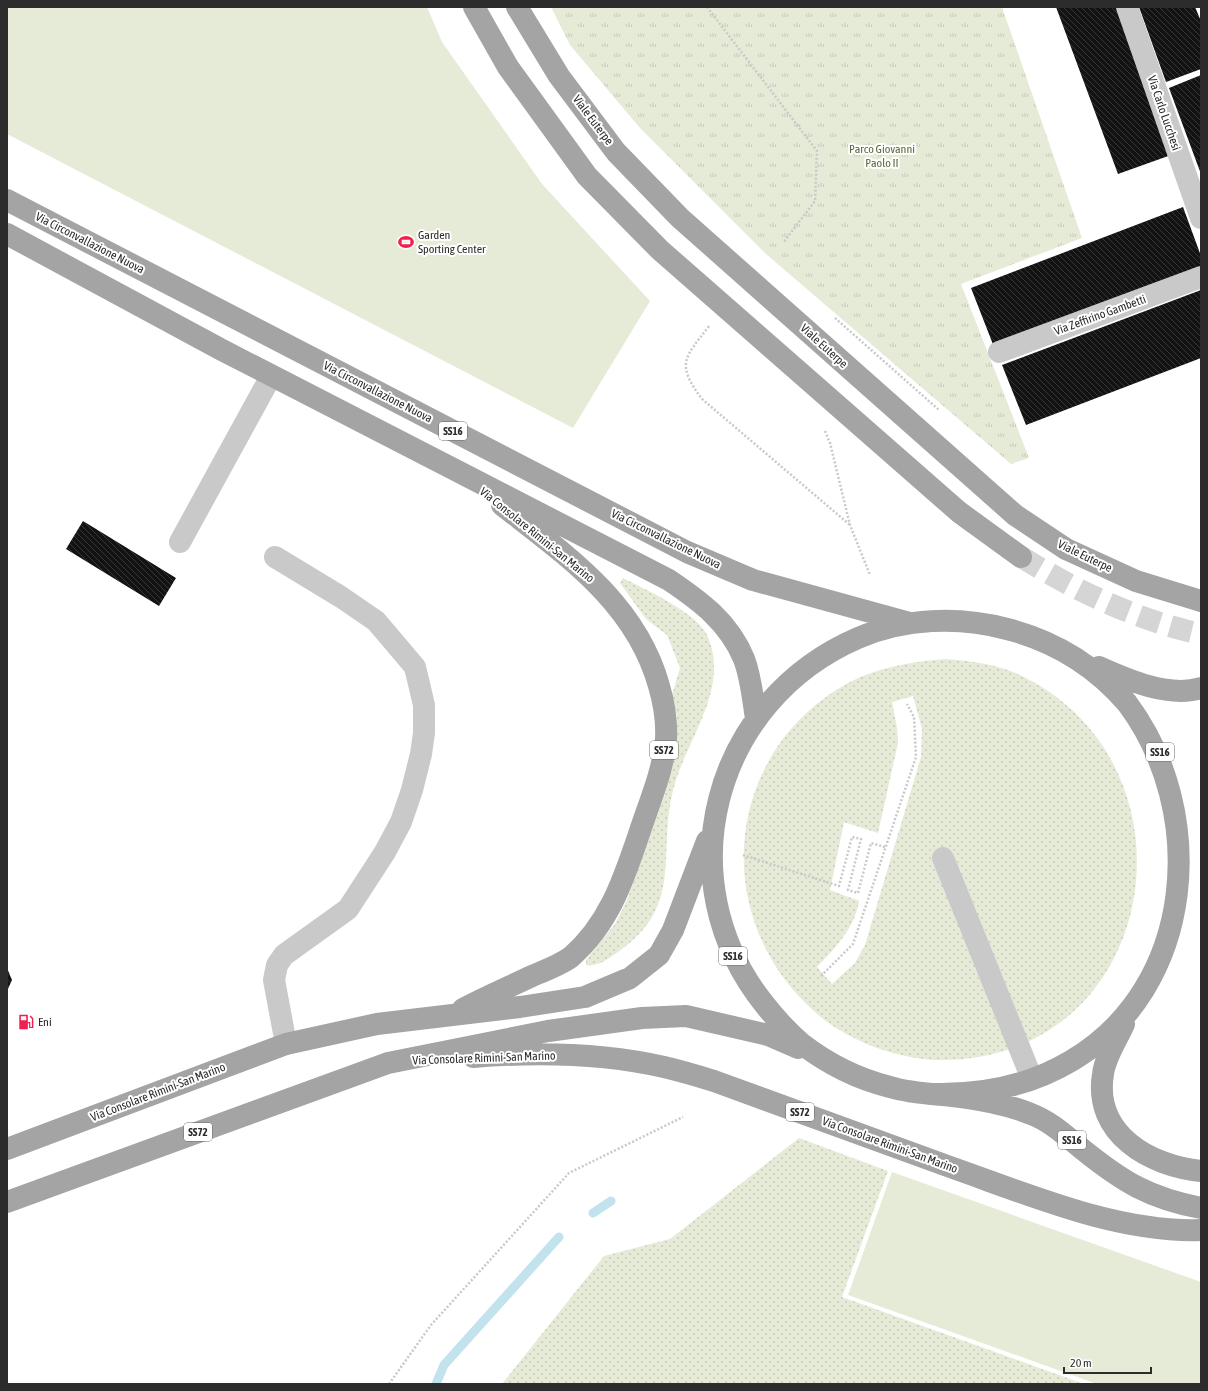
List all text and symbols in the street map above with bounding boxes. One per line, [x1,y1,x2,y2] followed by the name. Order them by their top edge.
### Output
[1145,74,1183,152] street label: Via Carlo Lucchesi
[570,92,616,148] street label: Viale Euterpe
[849,142,915,170] park label: Parco Giovanni Paolo II
[33,209,147,277] street label: Via Circonvallazione Nuova
[418,228,486,256] place label: Garden Sporting Center
[397,233,415,251] sports icon: Garden Sporting Center
[1052,292,1148,338] street label: Via Zeffirino Gambetti
[797,321,851,371] street label: Viale Euterpe
[321,358,435,426] street label: Via Circonvallazione Nuova
[439,422,467,440] road number: SS16
[477,484,597,586] street label: Via Consolare Rimini-San Marino
[609,506,723,572] street label: Via Circonvallazione Nuova
[1056,537,1114,575] street label: Viale Euterpe
[650,741,678,759] road number: SS72
[1146,743,1174,761] road number: SS16
[719,947,747,965] road number: SS16
[17,1013,35,1031] fuel station icon: Eni
[38,1015,52,1029] place label: Eni
[412,1048,556,1067] street label: Via Consolare Rimini-San Marino
[89,1060,228,1124] street label: Via Consolare Rimini-San Marino
[786,1103,814,1121] road number: SS72
[820,1114,960,1176] street label: Via Consolare Rimini-San Marino
[184,1123,212,1141] road number: SS72
[1058,1131,1086,1149] road number: SS16
[1064,1349,1151,1375] scale bar
[1070,1356,1092,1370] text: 20 m

